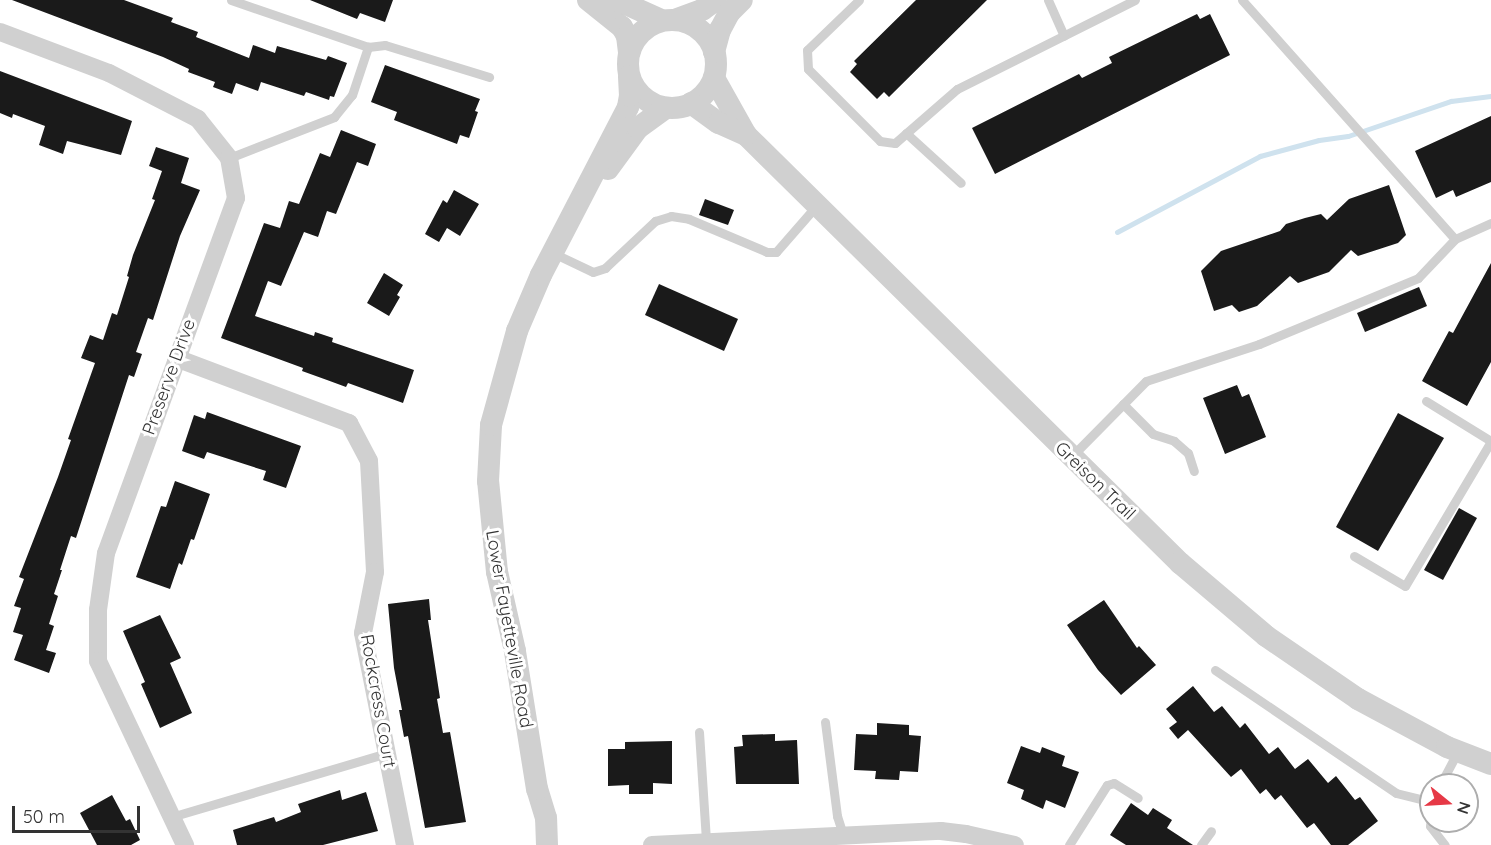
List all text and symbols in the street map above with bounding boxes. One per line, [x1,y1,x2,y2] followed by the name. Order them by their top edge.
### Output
[138,316,200,438] street label: Preserve Drive
[1050,437,1140,525] street label: Greison Trail
[481,528,537,730] street label: Lower Fayetteville Road
[356,633,400,769] street label: Rockcress Court
[1419,773,1479,833] north arrow
[15,794,142,832] scale bar
[1453,799,1476,817] text: N
[23,805,65,828] text: 50 m

